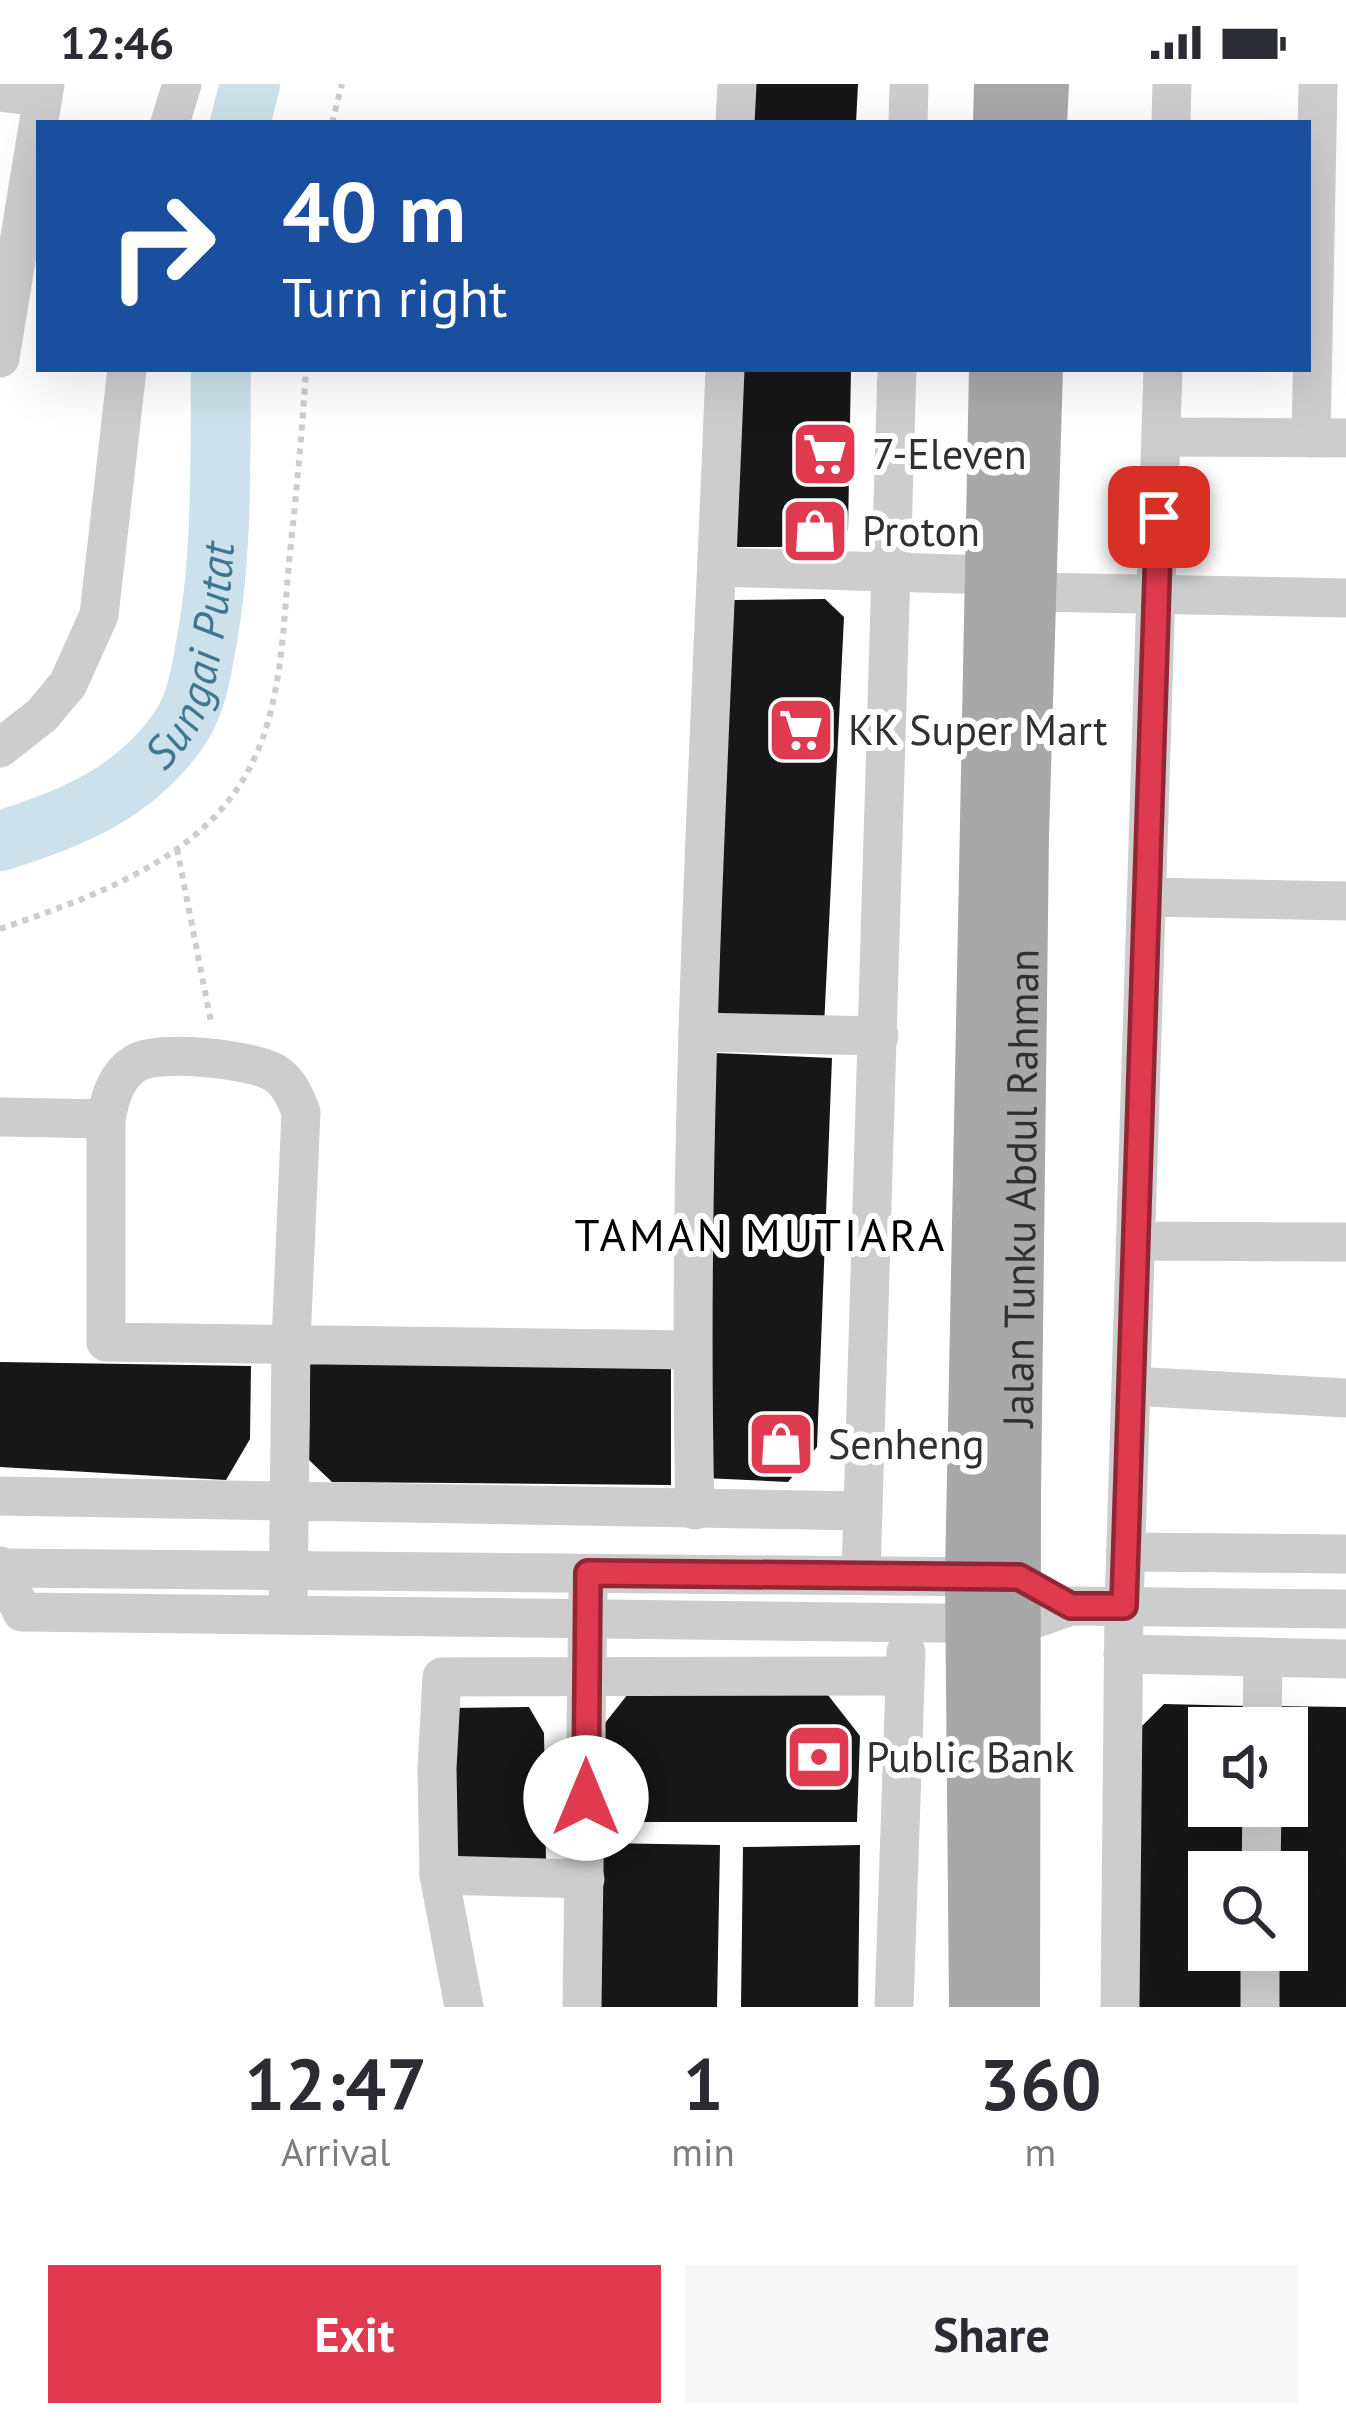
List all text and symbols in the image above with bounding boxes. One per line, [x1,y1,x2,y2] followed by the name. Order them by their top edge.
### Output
[60,13,174,71] text: 12:46
[282,156,466,265] text: 40 m
[84,168,240,324] icon: right
[282,262,507,332] text: Turn right
[790,419,860,489] supermarket icon: 7-Eleven
[872,426,1027,481] place label: 7-Eleven
[1108,466,1210,568] pin
[1126,484,1192,550] icon: arrive
[780,496,850,566] shop icon: Proton
[862,503,980,558] place label: Proton
[130,538,246,780] water label: Sungai Putat
[766,695,836,765] supermarket icon: KK Super Mart
[848,702,1108,757] place label: KK Super Mart
[990,948,1051,1430] street label: Jalan Tunku Abdul Rahman
[575,1205,947,1263] district label: TAMAN MUTIARA
[746,1409,816,1479] shop icon: Senheng
[828,1416,984,1471] place label: Senheng
[1188,1707,1308,1971] map controls
[1188,1707,1308,1827] button: sound
[784,1722,854,1792] bank icon: Public Bank
[866,1729,1074,1784] place label: Public Bank
[523,1735,649,1861] position arrow
[1188,1851,1308,1971] button: search
[244,2037,427,2130] text: 12:47
[683,2037,724,2130] text: 1
[979,2037,1102,2130] text: 360
[281,2126,390,2177] text: Arrival
[671,2126,735,2177] text: min
[1025,2126,1056,2177] text: m
[48,2265,661,2403] button: Exit
[685,2265,1298,2403] button: Share

